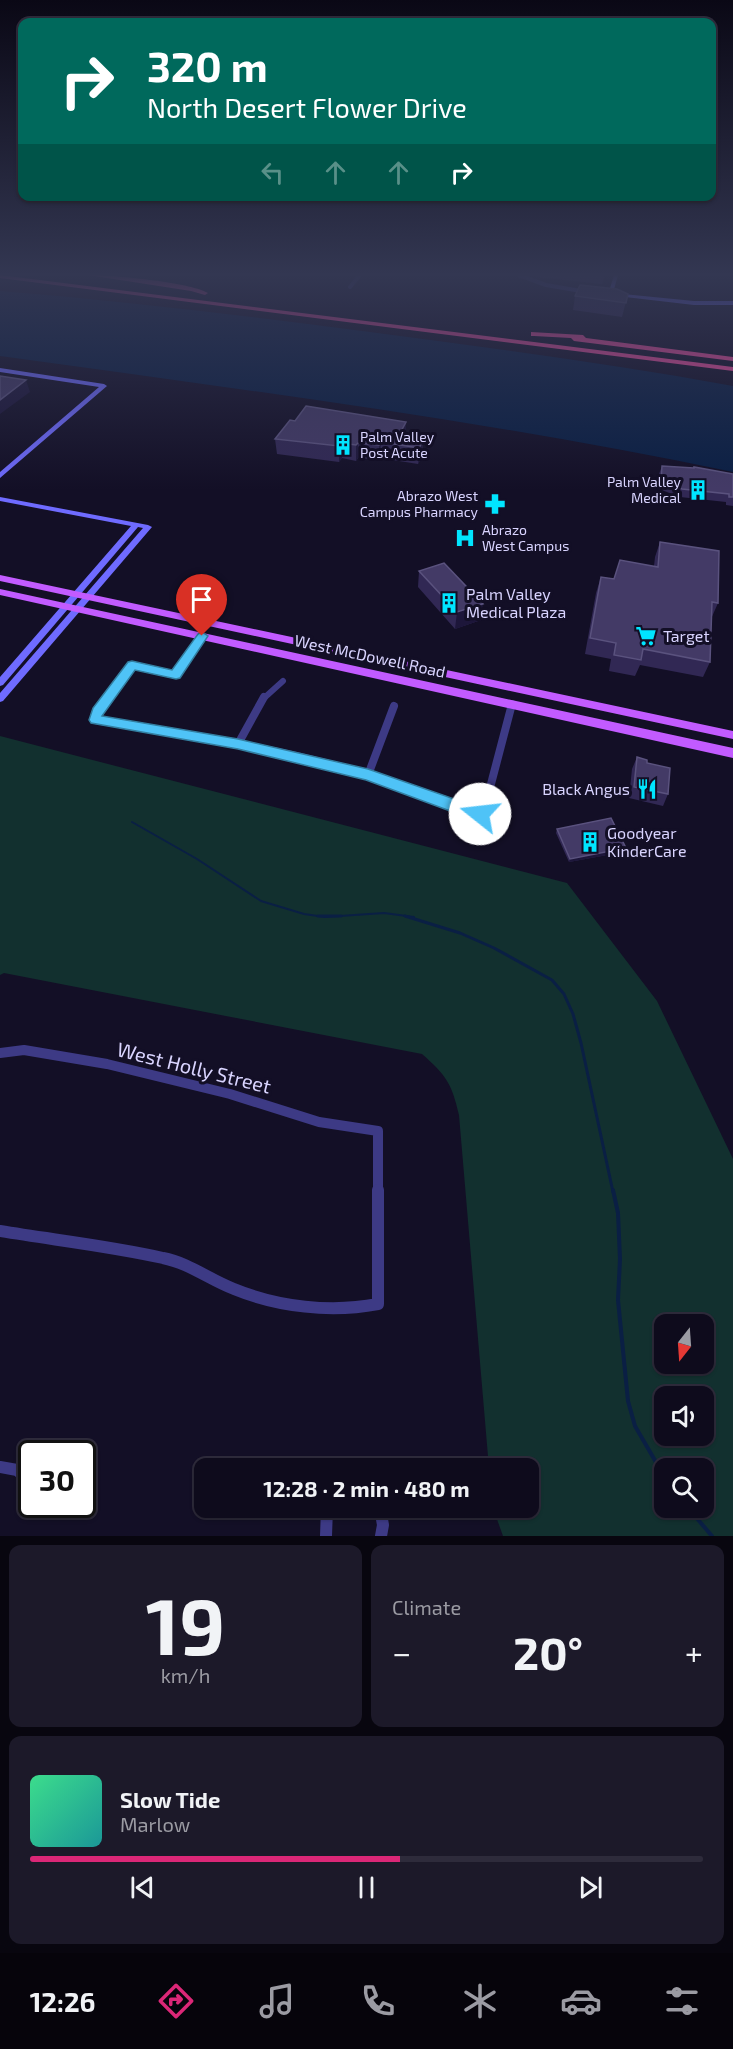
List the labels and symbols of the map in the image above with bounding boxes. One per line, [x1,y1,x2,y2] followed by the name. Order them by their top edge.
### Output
[360,428,435,461] place label: Palm Valley Post Acute
[331,433,355,457] building icon: Palm Valley Post Acute
[607,473,682,506] place label: Palm Valley Medical
[686,478,710,502] building icon: Palm Valley Medical
[360,487,479,520] place label: Abrazo West Campus Pharmacy
[483,492,507,516] pharmacy icon: Abrazo West Campus Pharmacy
[482,521,569,554] place label: Abrazo West Campus
[453,526,477,550] hospital icon: Abrazo West Campus
[176,574,227,636] pin
[466,584,566,621] place label: Palm Valley Medical Plaza
[437,591,461,615] building icon: Palm Valley Medical Plaza
[634,624,658,648] supermarket icon: Target
[663,626,709,645] place label: Target
[293,630,447,681] street label: West McDowell Road
[635,777,659,801] restaurant icon: Black Angus
[542,779,630,798] place label: Black Angus
[448,782,512,846] position arrow
[607,823,687,860] place label: Goodyear KinderCare
[578,830,602,854] building icon: Goodyear KinderCare
[115,1036,274,1098] street label: West Holly Street
[654,1314,714,1374] north arrow
[18,1440,96,1518] speed limit sign: 30

